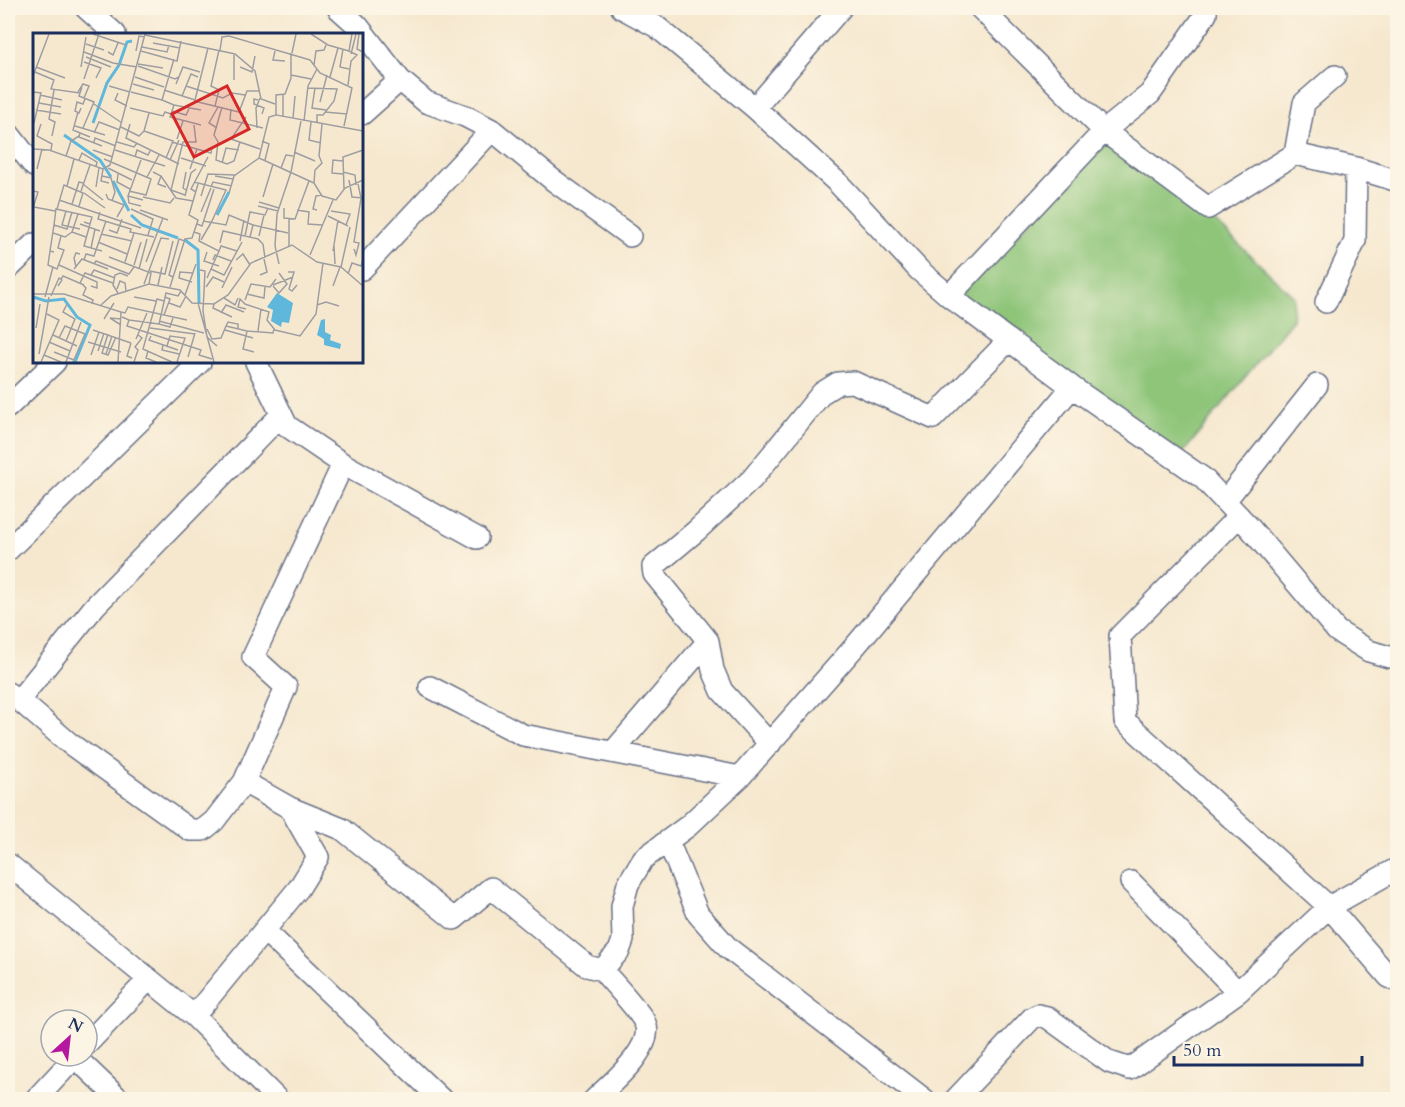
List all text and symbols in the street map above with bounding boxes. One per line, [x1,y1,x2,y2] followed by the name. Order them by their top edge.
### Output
[33,33,363,363] inset map
[39,1008,99,1068] north arrow
[64,1013,87,1039] text: N
[1174,1029,1362,1067] scale bar
[1183,1038,1222,1063] text: 50 m

